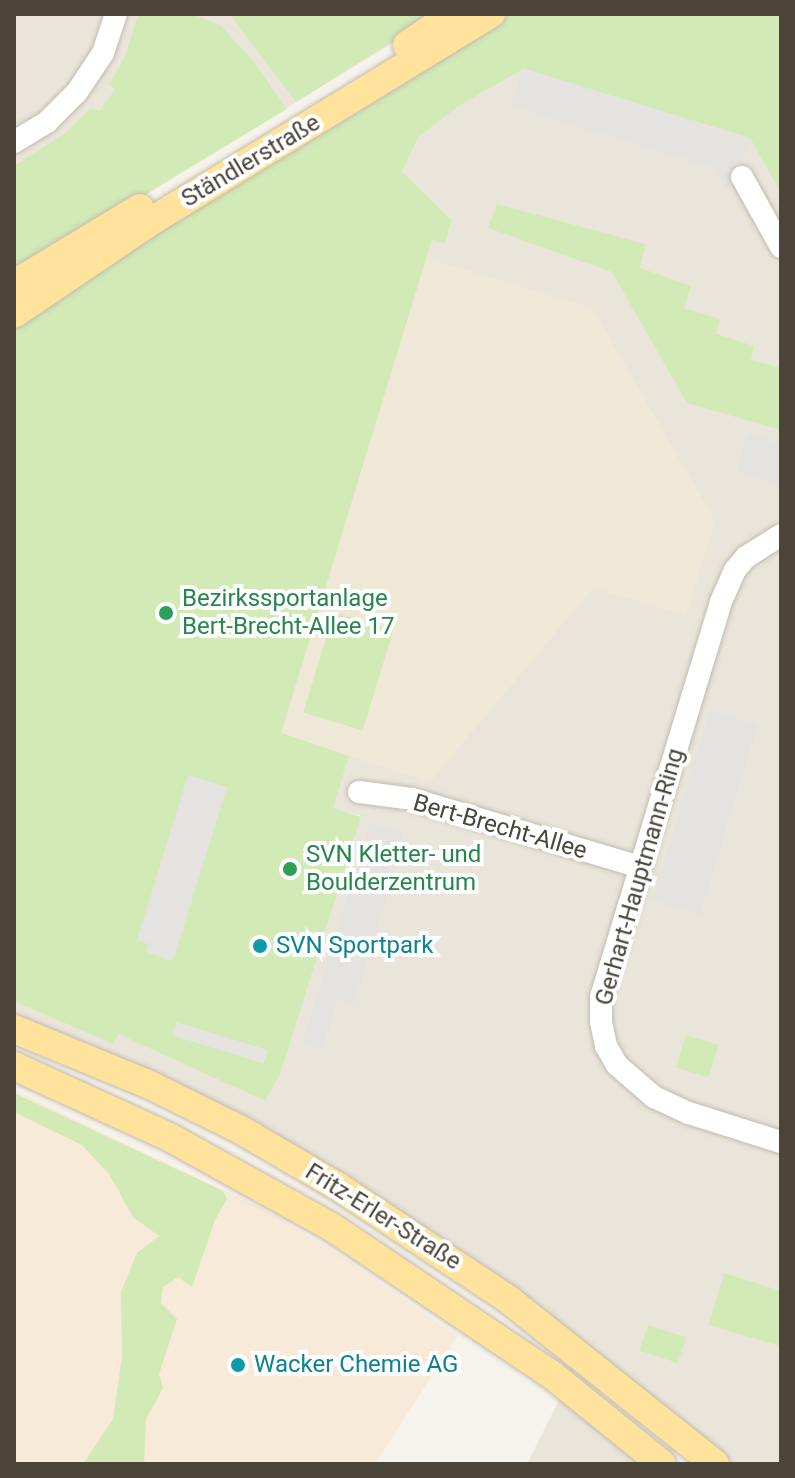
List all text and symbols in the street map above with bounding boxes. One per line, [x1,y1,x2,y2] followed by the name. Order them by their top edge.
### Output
[176,108,326,214] street label: Ständlerstraße
[182,585,394,641] place label: Bezirkssportanlage Bert-Brecht-Allee 17
[157,604,175,622] marker: Bezirkssportanlage Bert-Brecht-Allee 17
[589,745,691,1009] street label: Gerhart-Hauptmann-Ring
[410,788,590,866] street label: Bert-Brecht-Allee
[306,841,481,897] place label: SVN Kletter- und Boulderzentrum
[281,860,299,878] marker: SVN Kletter- und Boulderzentrum
[276,932,433,960] place label: SVN Sportpark
[251,937,269,955] marker: SVN Sportpark
[300,1158,466,1276] street label: Fritz-Erler-Straße
[254,1351,458,1379] place label: Wacker Chemie AG
[229,1356,247,1374] marker: Wacker Chemie AG

